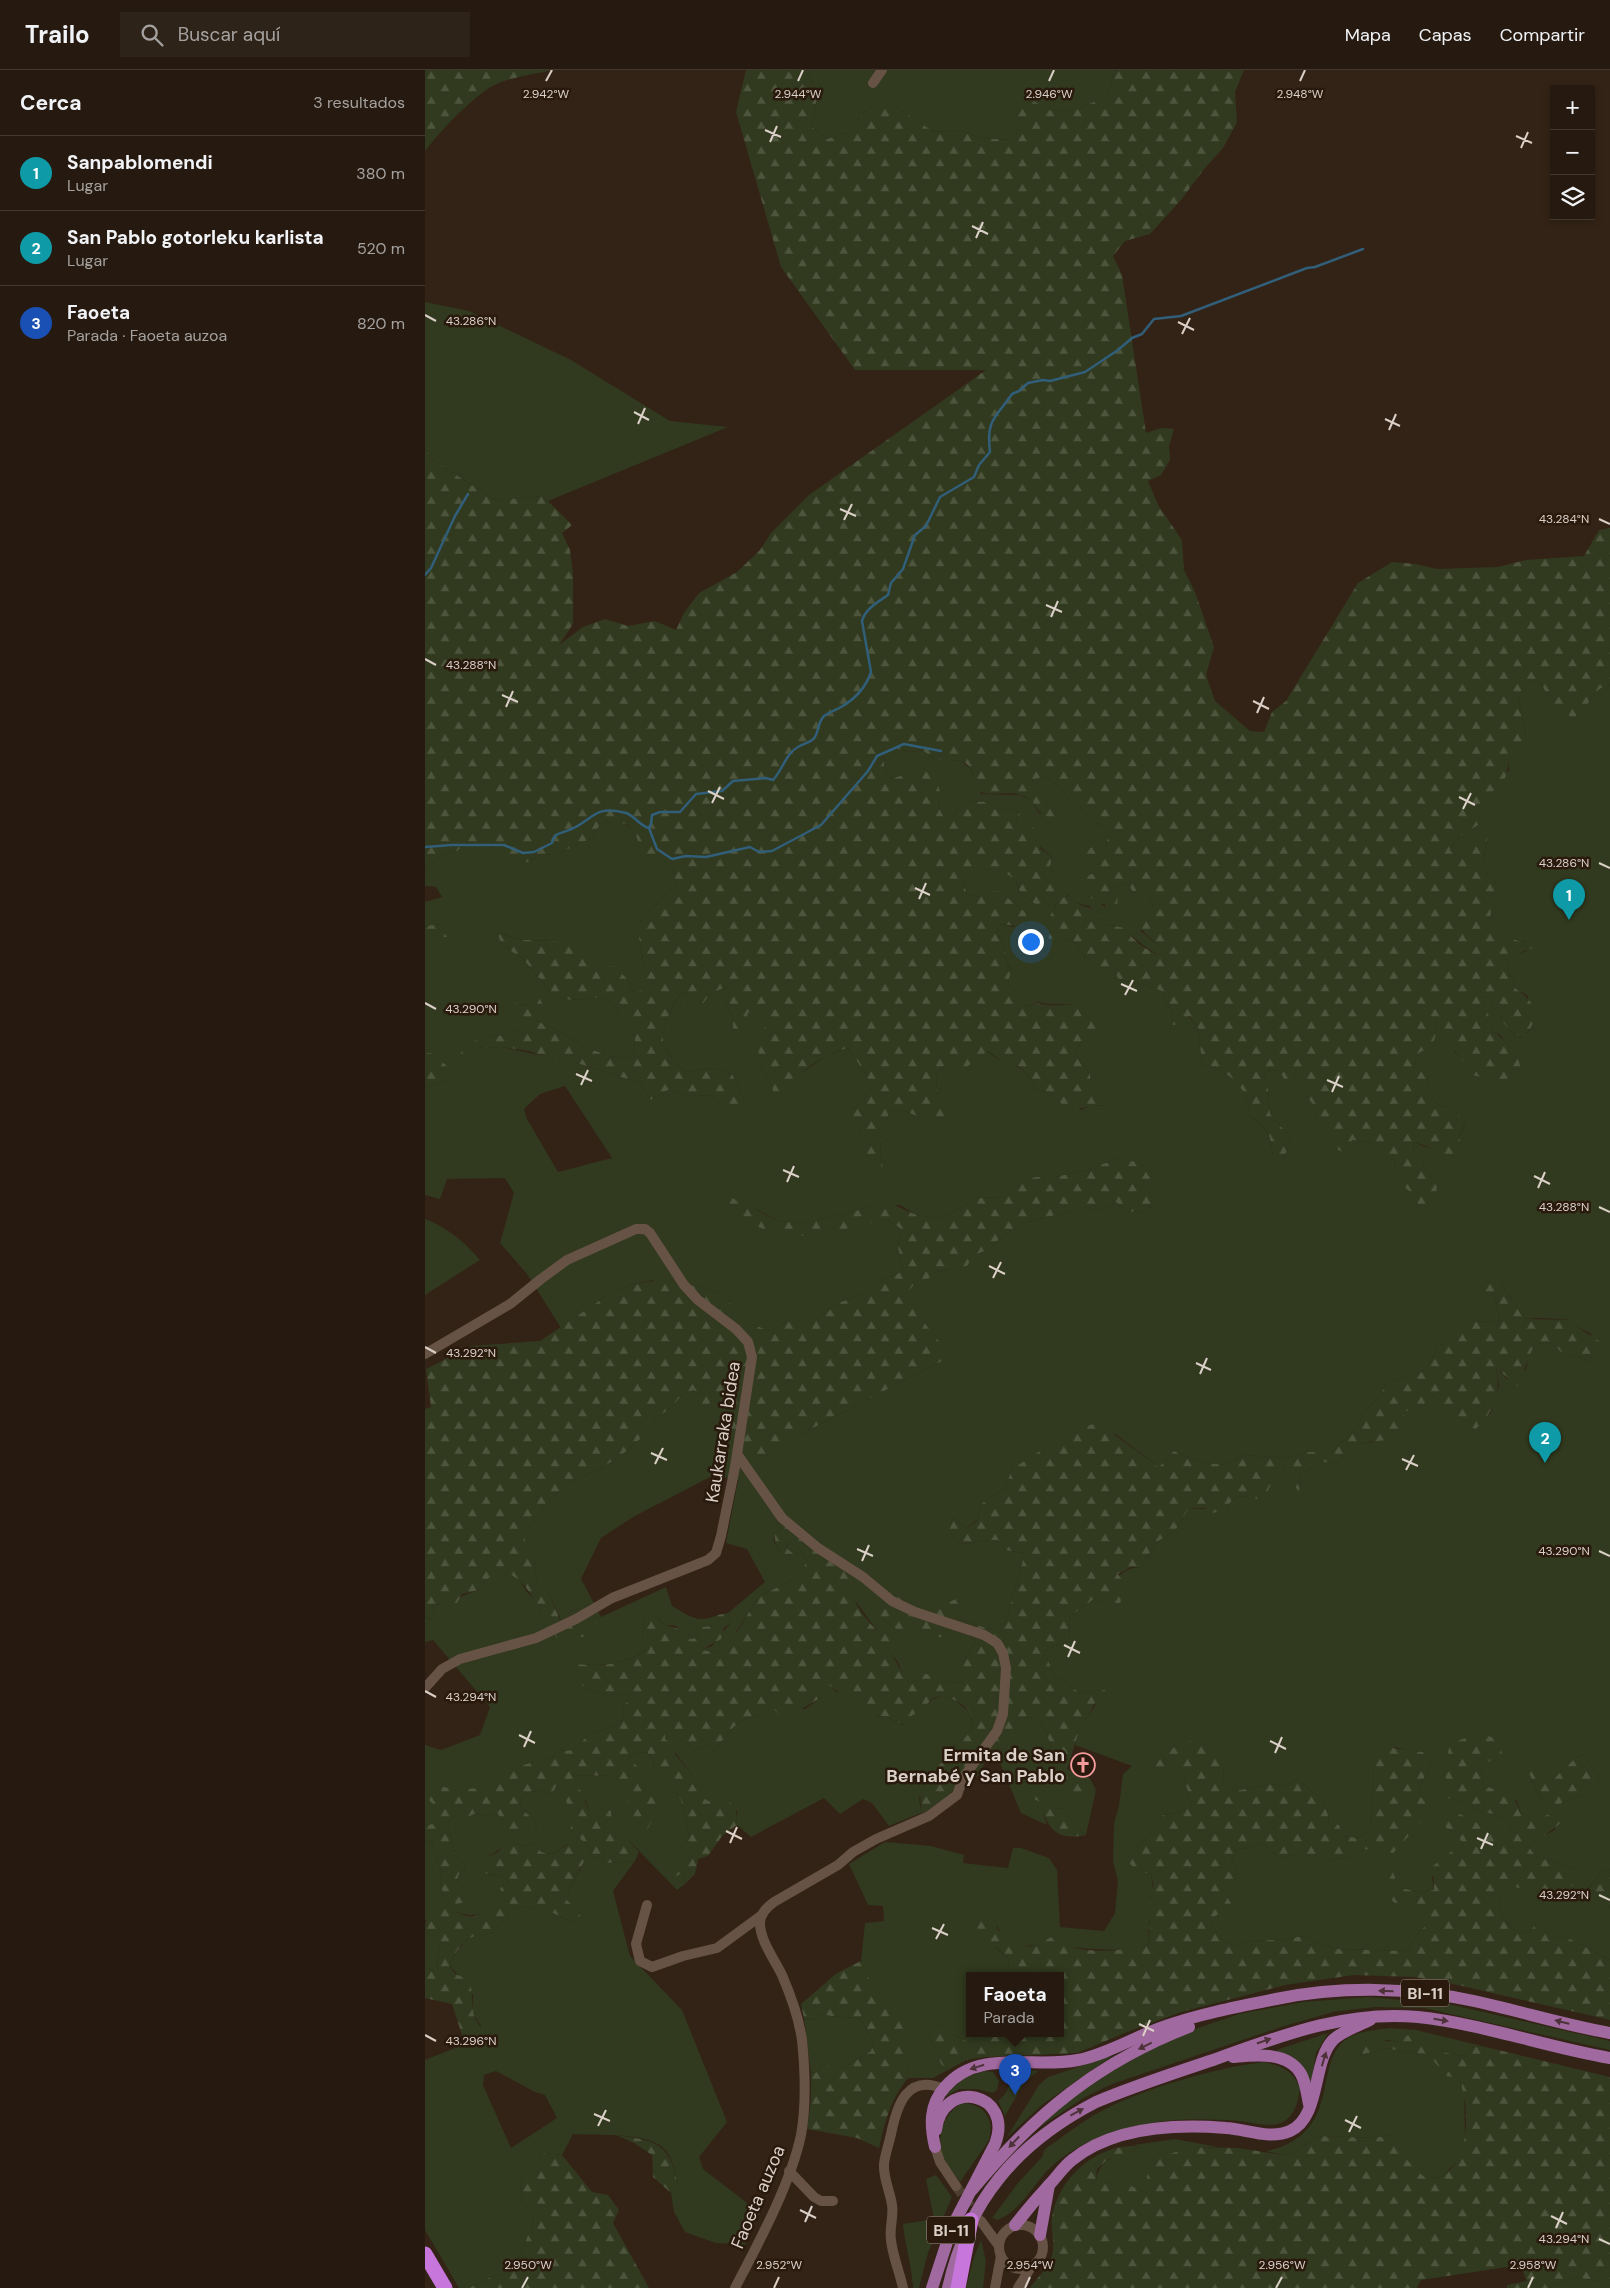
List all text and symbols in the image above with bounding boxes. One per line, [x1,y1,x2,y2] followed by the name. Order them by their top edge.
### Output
[120,12,470,57] search box
[25,19,90,50] text: Trailo
[138,21,166,49] icon: search
[178,22,280,47] text: Buscar aquí
[1345,23,1391,47] text: Mapa
[1419,23,1472,47] text: Capas
[1500,23,1585,47] text: Compartir
[1550,85,1595,220] map controls
[1550,85,1595,130] button: +
[523,86,570,102] text: 2.942°W
[775,86,822,102] text: 2.944°W
[1025,86,1073,102] text: 2.946°W
[1277,86,1324,102] text: 2.948°W
[20,89,82,117] text: Cerca
[313,92,405,113] text: 3 resultados
[1550,130,1595,175] button: −
[67,150,213,175] text: Sanpablomendi
[33,163,39,184] text: 1
[356,163,405,184] text: 380 m
[67,175,108,196] text: Lugar
[1550,175,1595,220] button: layers
[67,225,324,250] text: San Pablo gotorleku karlista
[31,238,41,259] text: 2
[357,238,405,259] text: 520 m
[67,250,108,271] text: Lugar
[67,300,130,325] text: Faoeta
[31,313,41,334] text: 3
[357,313,405,334] text: 820 m
[446,313,496,329] text: 43.286°N
[67,325,227,346] text: Parada · Faoeta auzoa
[1539,511,1589,527] text: 43.284°N
[446,657,496,673] text: 43.288°N
[1539,855,1589,871] text: 43.286°N
[1553,879,1585,920] pin: 1
[1018,929,1044,955] your location
[445,1001,497,1017] text: 43.290°N
[1539,1199,1589,1215] text: 43.288°N
[446,1345,496,1361] text: 43.292°N
[700,1360,746,1504] street label: Kaukarraka bidea
[1529,1422,1561,1463] pin: 2
[1538,1543,1590,1559] text: 43.290°N
[446,1689,496,1705] text: 43.294°N
[886,1743,1065,1788] place label: Ermita de San Bernabé y San Pablo
[1070,1752,1096,1778] church icon: Ermita de San Bernabé y San Pablo
[1539,1887,1589,1903] text: 43.292°N
[966,1972,1064,2037] popup
[1401,1980,1449,2006] road number: BI-11
[983,1982,1047,2007] text: Faoeta
[1378,1986,1394,1994] one-way arrow
[983,2007,1034,2028] text: Parada
[1433,2017,1449,2025] one-way arrow
[1555,2018,1570,2026] one-way arrow
[445,2033,497,2049] text: 43.296°N
[1257,2037,1272,2045] one-way arrow
[1138,2042,1152,2050] one-way arrow
[1320,2052,1328,2067] one-way arrow
[999,2054,1031,2095] pin: 3
[970,2063,985,2071] one-way arrow
[1070,2108,1085,2116] one-way arrow
[1008,2135,1020,2147] one-way arrow
[725,2142,791,2252] street label: Faoeta auzoa
[927,2216,975,2244] road number: BI-11
[1539,2231,1589,2247] text: 43.294°N
[504,2257,552,2273] text: 2.950°W
[756,2257,802,2273] text: 2.952°W
[1007,2257,1054,2273] text: 2.954°W
[1258,2257,1306,2273] text: 2.956°W
[1510,2257,1557,2273] text: 2.958°W

